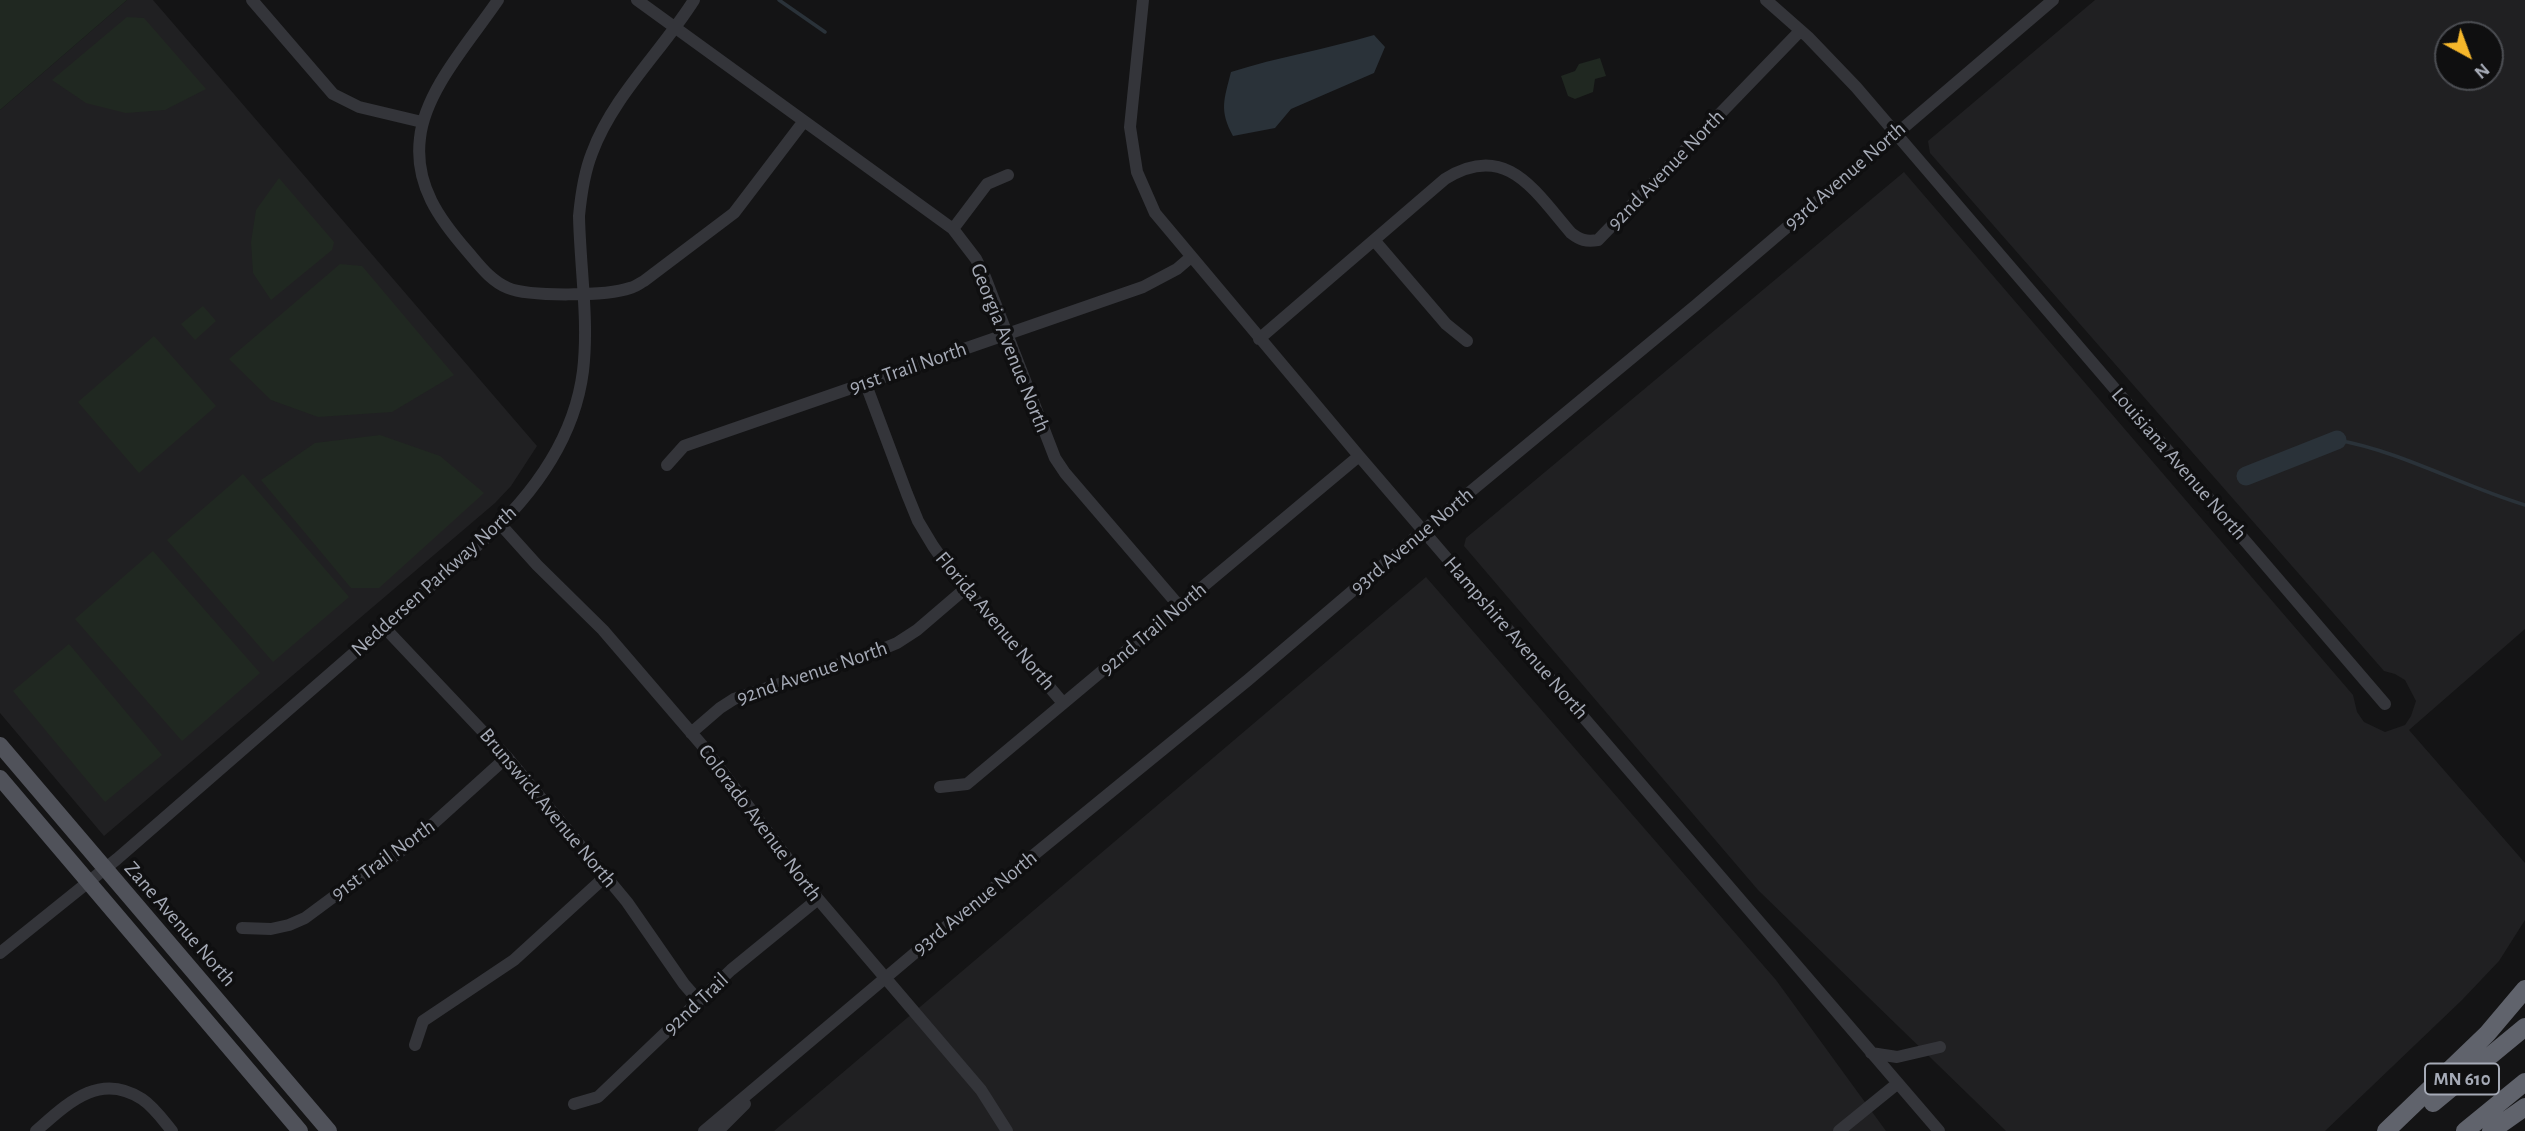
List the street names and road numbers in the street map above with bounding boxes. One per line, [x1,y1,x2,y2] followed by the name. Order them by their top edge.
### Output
[1602,105,1730,235] street label: 92nd Avenue North
[1779,116,1911,236] street label: 93rd Avenue North
[965,260,1055,436] street label: Georgia Avenue North
[846,336,970,400] street label: 91st Trail North
[2106,383,2252,545] street label: Louisiana Avenue North
[1345,482,1479,600] street label: 93rd Avenue North
[346,500,522,662] street label: Neddersen Parkway North
[930,546,1060,696] street label: Florida Avenue North
[1438,551,1594,725] street label: Hampshire Avenue North
[1094,577,1212,681] street label: 92nd Trail North
[733,635,891,711] street label: 92nd Avenue North
[474,723,622,893] street label: Brunswick Avenue North
[693,740,827,906] street label: Colorado Avenue North
[326,814,440,906] street label: 91st Trail North
[908,845,1042,961] street label: 93rd Avenue North
[119,856,241,992] street label: Zane Avenue North
[658,967,734,1041] street label: 92nd Trail
[2425,1064,2499,1094] road number: MN 610

